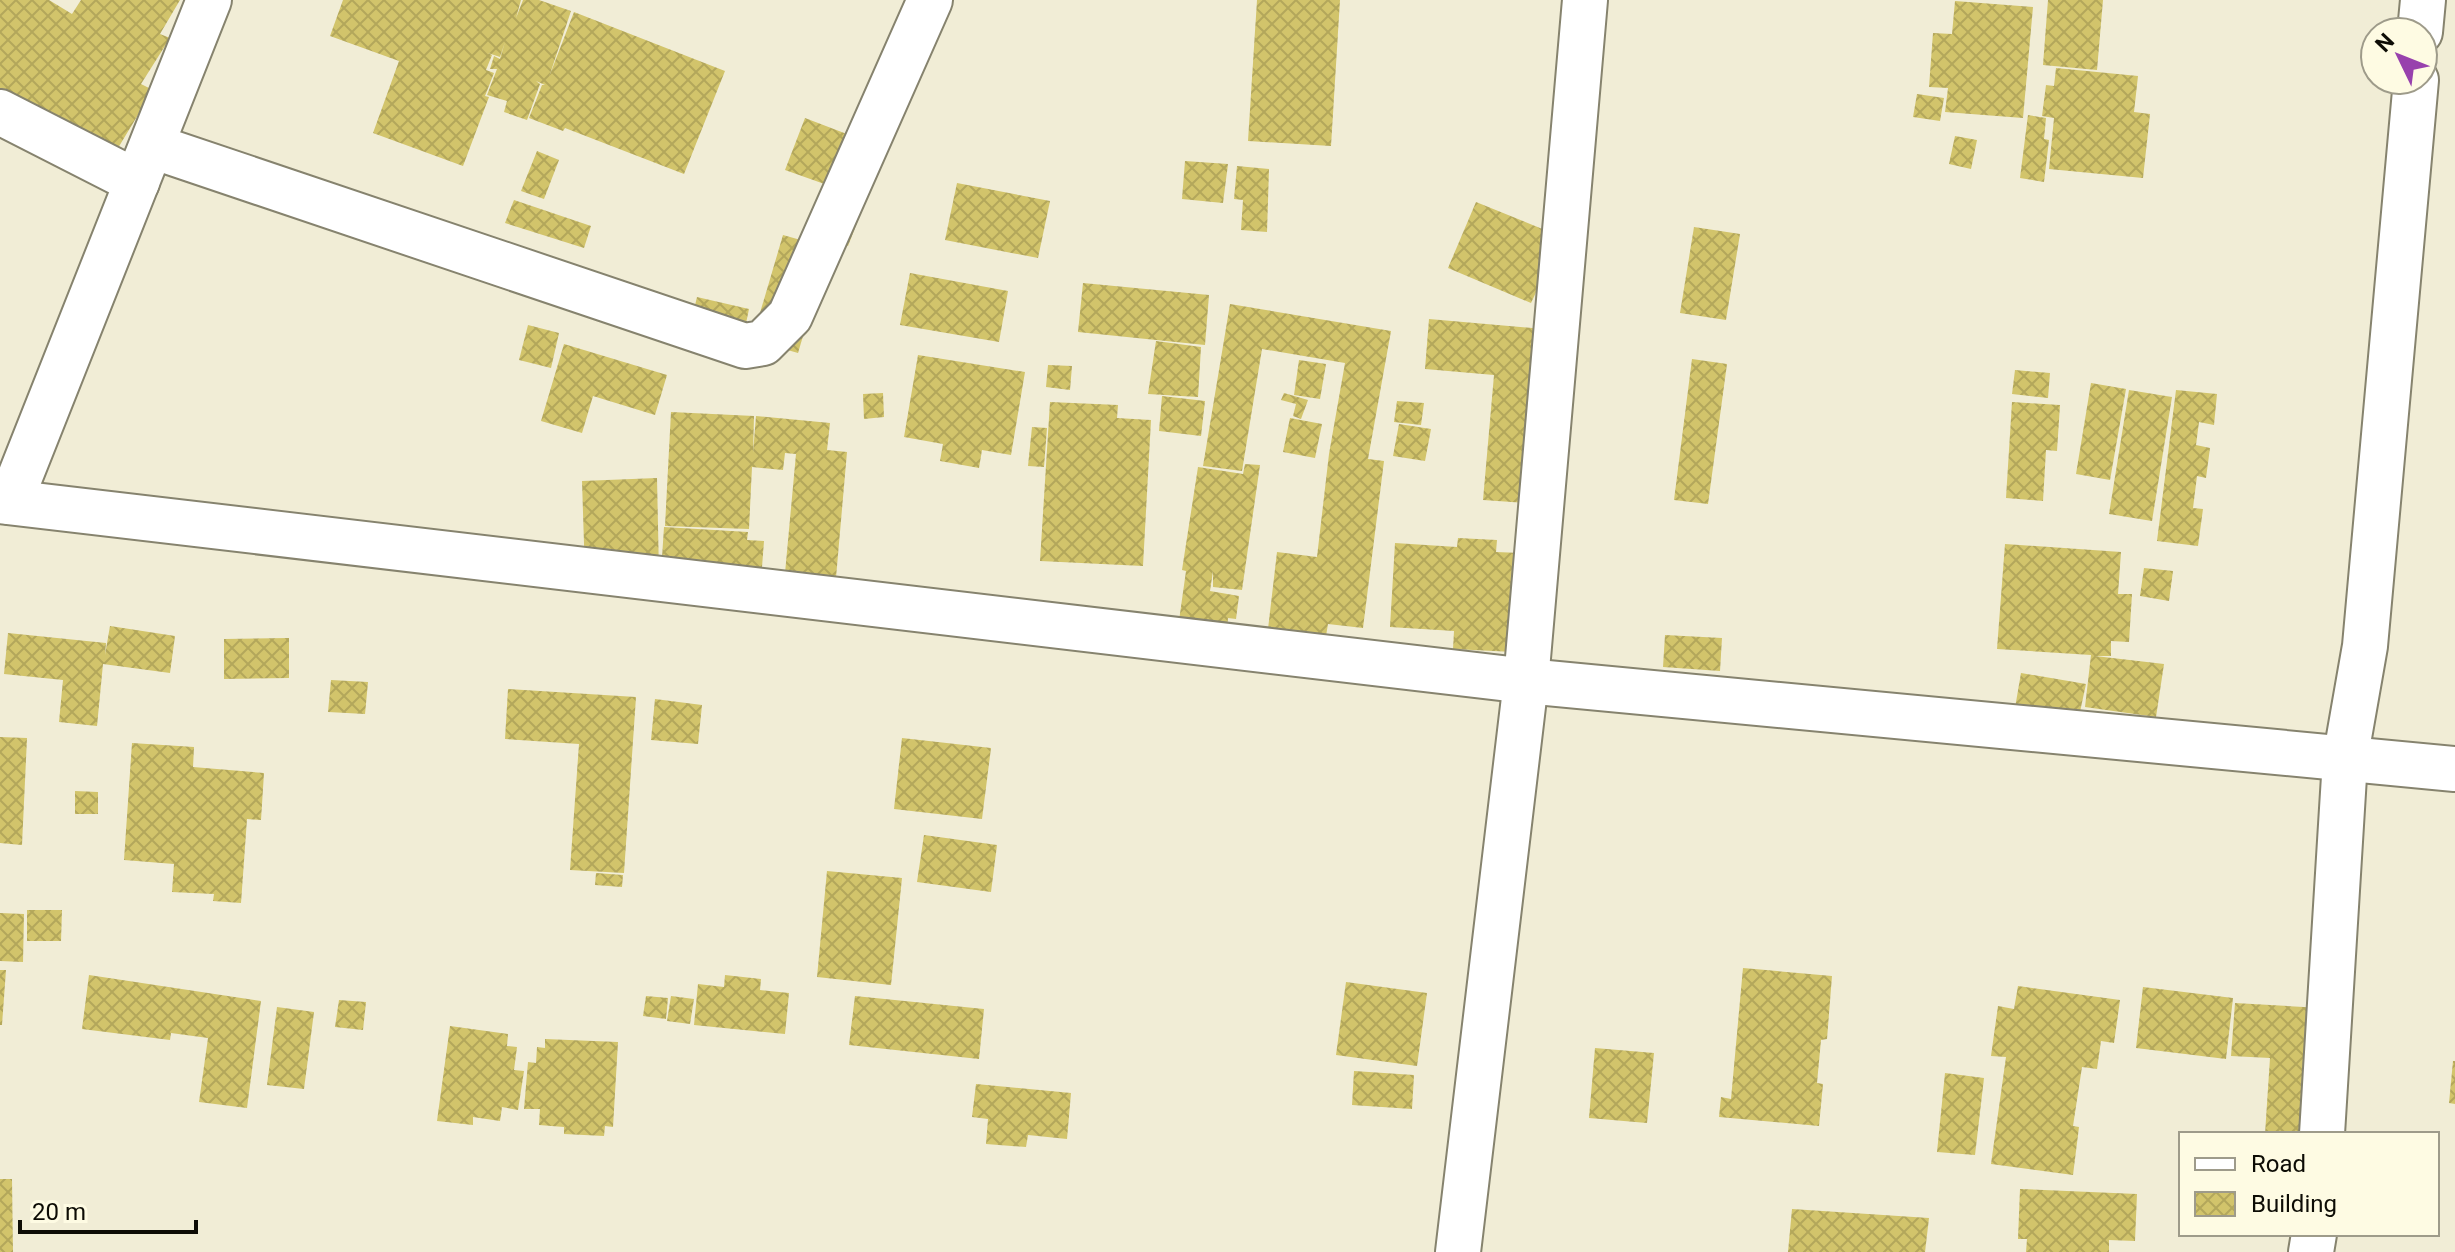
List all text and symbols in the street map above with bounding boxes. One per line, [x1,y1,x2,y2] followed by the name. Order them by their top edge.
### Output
[2359,16,2439,96] north arrow
[2370,28,2399,57] text: N
[2179,1132,2439,1236] legend
[2251,1150,2306,1178] text: Road
[20,1184,196,1234] scale bar
[2251,1190,2337,1218] text: Building
[32,1198,86,1226] text: 20 m

